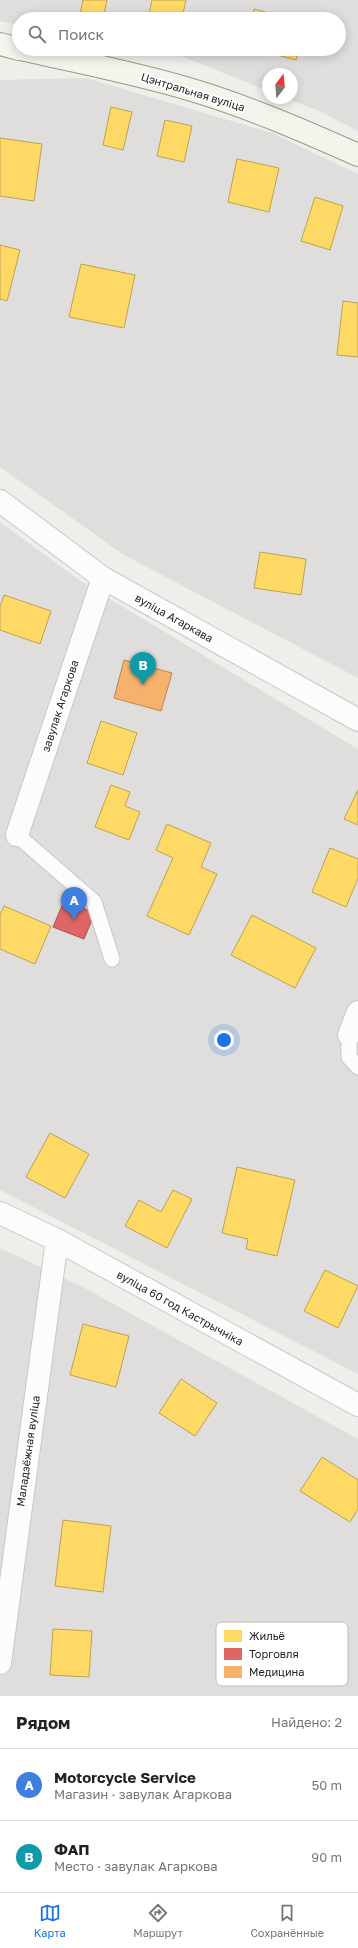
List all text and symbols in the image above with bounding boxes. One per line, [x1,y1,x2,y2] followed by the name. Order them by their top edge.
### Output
[12,12,346,56] search box
[26,23,48,45] icon: search
[58,25,104,43] text: Поиск
[262,68,298,104] north arrow
[140,70,247,114] street label: Цэнтральная вуліца
[133,591,216,644] street label: вуліца Агаркава
[130,652,156,685] pin: B
[39,658,81,753] street label: завулак Агаркова
[61,887,87,920] pin: A
[214,1030,234,1050] your location
[115,1267,246,1348] street label: вуліца 60 год Кастрычніка
[13,1395,42,1507] street label: Маладзёжная вуліца
[216,1622,348,1686] legend
[249,1629,285,1642] text: Жильё
[249,1647,299,1660] text: Торговля
[249,1665,305,1678] text: Медицина
[16,1712,70,1733] text: Рядом
[271,1714,342,1730] text: Найдено: 2
[54,1768,196,1786] text: Motorcycle Service
[24,1777,34,1793] text: A
[312,1777,342,1793] text: 50 m
[54,1786,232,1802] text: Магазин · завулак Агаркова
[54,1840,90,1858] text: ФАП
[24,1849,34,1865] text: B
[311,1849,342,1865] text: 90 m
[54,1858,218,1874] text: Место · завулак Агаркова
[34,1902,66,1939] tab: Карта
[133,1902,183,1939] tab: Маршрут
[250,1902,324,1939] tab: Сохранённые

